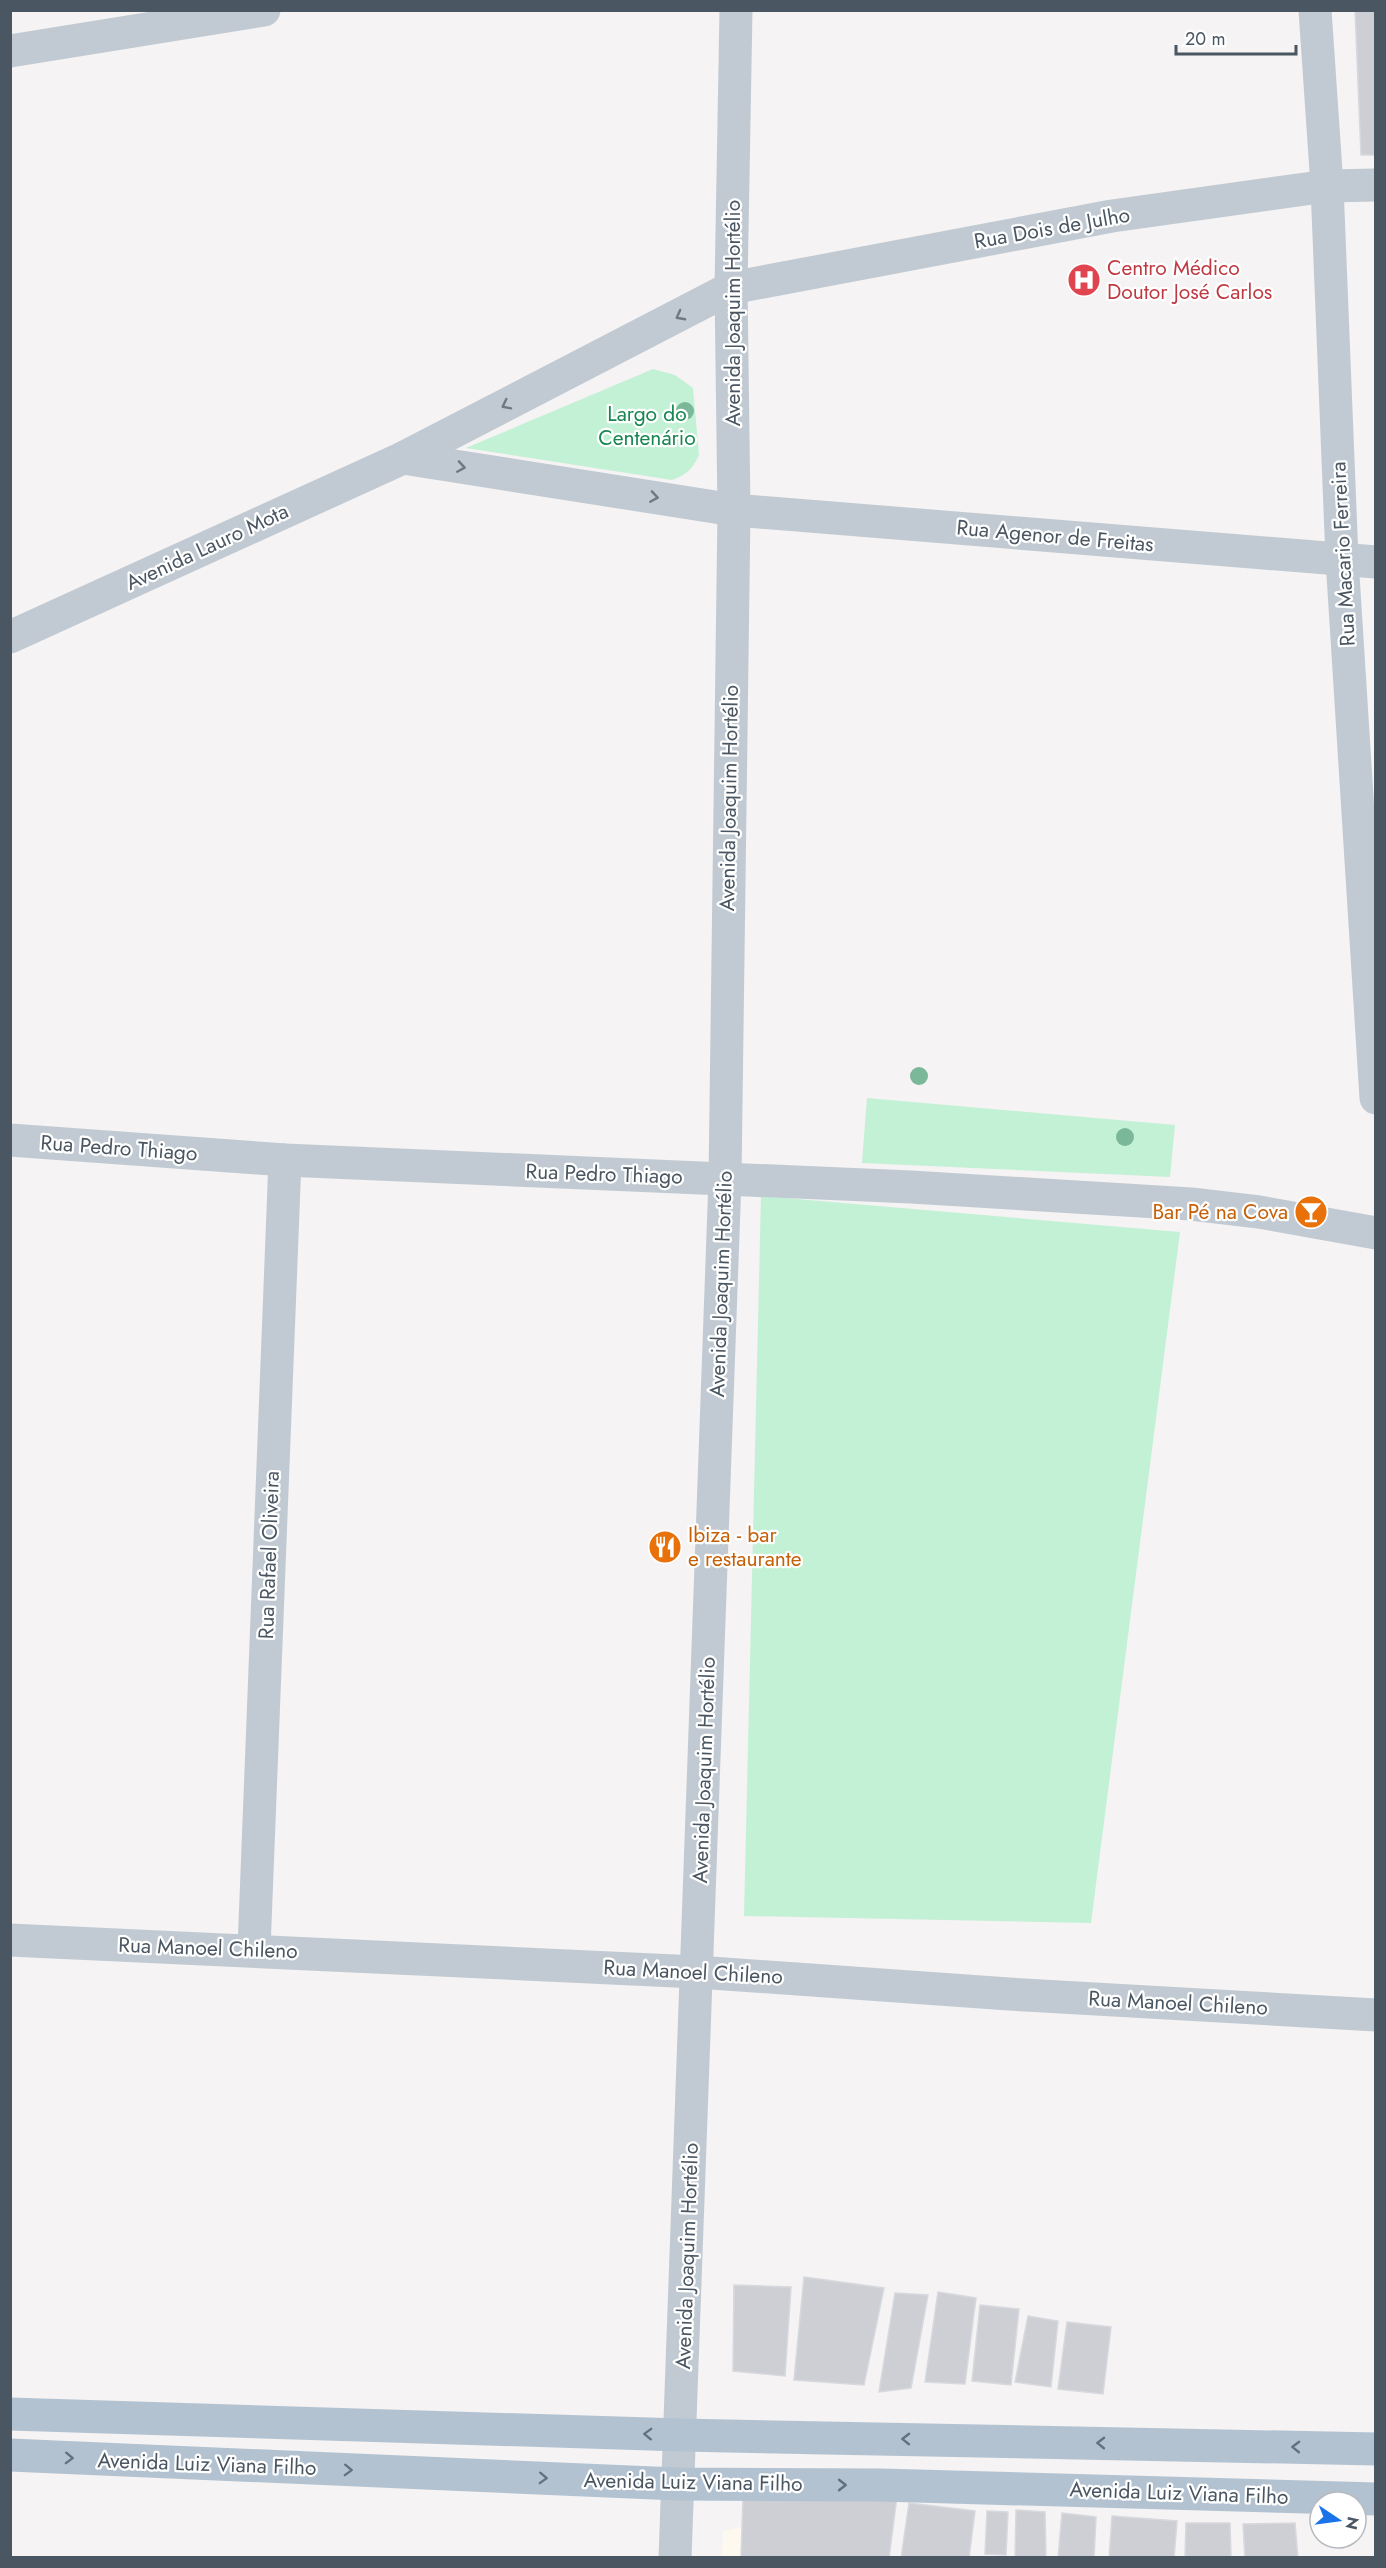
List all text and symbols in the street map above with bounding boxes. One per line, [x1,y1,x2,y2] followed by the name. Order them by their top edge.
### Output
[1176,18,1296,56] scale bar
[1185,26,1225,52] text: 20 m
[718,200,748,426] street label: Avenida Joaquim Hortélio
[972,200,1132,256] street label: Rua Dois de Julho
[1107,253,1272,307] place label: Centro Médico Doutor José Carlos
[1066,262,1102,298] hospital icon: Centro Médico Doutor José Carlos
[675,309,686,320] one-way arrow
[502,398,512,409] one-way arrow
[598,399,696,453] park label: Largo do Centenário
[456,460,466,472] one-way arrow
[1323,461,1363,647] street label: Rua Macario Ferreira
[649,491,658,503] one-way arrow
[121,496,293,598] street label: Avenida Lauro Mota
[955,512,1155,560] street label: Rua Agenor de Freitas
[712,685,746,911] street label: Avenida Joaquim Hortélio
[39,1128,199,1168] street label: Rua Pedro Thiago
[525,1156,683,1192] street label: Rua Pedro Thiago
[702,1170,740,1398] street label: Avenida Joaquim Hortélio
[1293,1194,1329,1230] bar icon: Bar Pé na Cova
[1152,1197,1288,1227] place label: Bar Pé na Cova
[251,1470,287,1640] street label: Rua Rafael Oliveira
[688,1520,802,1574] place label: Ibiza - bar e restaurante
[647,1529,683,1565] restaurant icon: Ibiza - bar e restaurante
[685,1656,723,1884] street label: Avenida Joaquim Hortélio
[118,1930,298,1966] street label: Rua Manoel Chileno
[602,1952,784,1992] street label: Rua Manoel Chileno
[1087,1983,1269,2023] street label: Rua Manoel Chileno
[668,2142,706,2370] street label: Avenida Joaquim Hortélio
[644,2427,653,2440] one-way arrow
[902,2433,911,2446] one-way arrow
[1097,2437,1106,2450] one-way arrow
[1292,2441,1301,2454] one-way arrow
[97,2445,317,2483] street label: Avenida Luiz Viana Filho
[64,2451,73,2464] one-way arrow
[343,2463,352,2476] one-way arrow
[583,2465,803,2499] street label: Avenida Luiz Viana Filho
[538,2472,547,2485] one-way arrow
[1069,2474,1289,2512] street label: Avenida Luiz Viana Filho
[838,2479,847,2491] one-way arrow
[1308,2490,1368,2550] north arrow
[1339,2514,1365,2532] text: N

